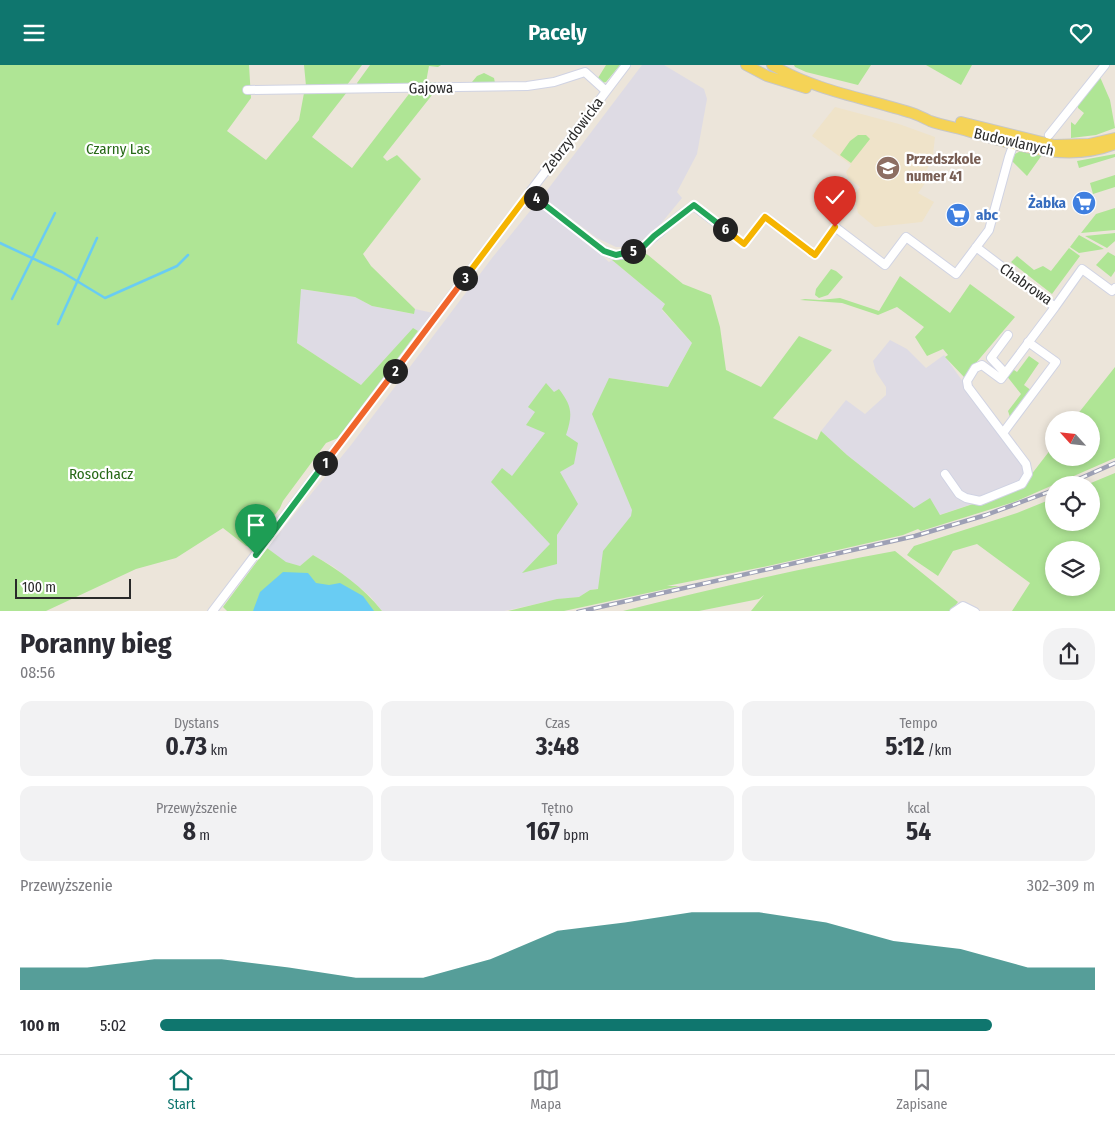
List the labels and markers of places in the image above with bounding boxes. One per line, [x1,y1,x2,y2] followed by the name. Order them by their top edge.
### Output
[906,150,981,185] place label: Przedszkole numer 41
[875,155,901,181] school or university icon: Przedszkole numer 41
[814,176,856,227] pin
[524,185,548,211] pin: 4
[1071,190,1097,216] supermarket icon: Żabka
[1028,194,1067,212] place label: Żabka
[945,202,971,228] supermarket icon: abc
[976,206,999,224] place label: abc
[712,217,738,241] pin: 6
[620,239,646,263] pin: 5
[452,265,478,291] pin: 3
[382,359,408,383] pin: 2
[312,451,338,475] pin: 1
[235,504,277,555] pin

